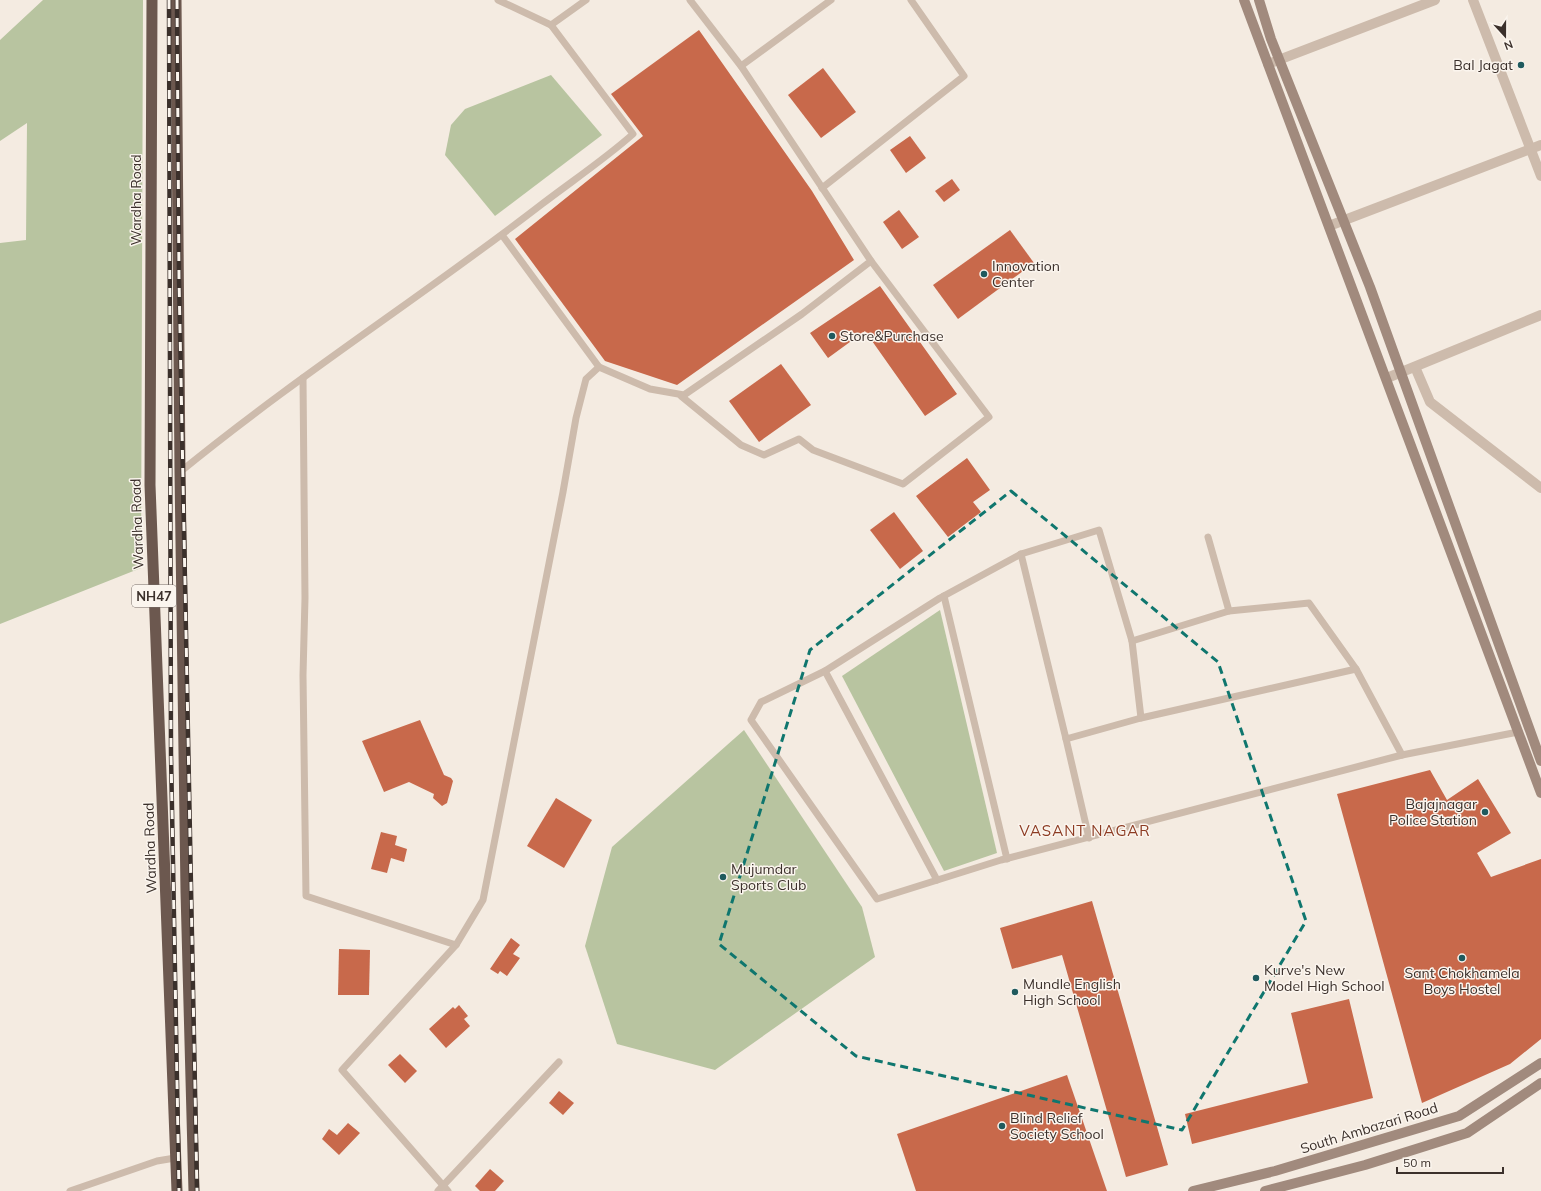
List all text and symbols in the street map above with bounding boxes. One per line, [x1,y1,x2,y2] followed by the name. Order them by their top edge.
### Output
[1485,16,1525,56] north arrow
[1502,37,1515,53] text: N
[1453,56,1513,74] place label: Bal Jagat
[1516,60,1526,70] marker: Bal Jagat
[127,154,145,246] street label: Wardha Road
[992,257,1060,291] place label: Innovation Center
[979,269,989,279] marker: Innovation Center
[840,327,944,345] place label: Store&Purchase
[827,331,837,341] marker: Store&Purchase
[126,478,148,570] street label: Wardha Road
[132,585,176,607] road number: NH47
[1389,795,1478,829] place label: Bajajnagar Police Station
[139,802,161,894] street label: Wardha Road
[1480,807,1490,817] marker: Bajajnagar Police Station
[1019,821,1151,840] district label: VASANT NAGAR
[731,860,806,894] place label: Mujumdar Sports Club
[718,872,728,882] marker: Mujumdar Sports Club
[1457,953,1467,963] marker: Sant Chokhamela Boys Hostel
[1264,961,1385,995] place label: Kurve's New Model High School
[1404,964,1520,998] place label: Sant Chokhamela Boys Hostel
[1251,973,1261,983] marker: Kurve's New Model High School
[1023,975,1121,1009] place label: Mundle English High School
[1010,987,1020,997] marker: Mundle English High School
[1298,1099,1440,1157] street label: South Ambazari Road
[1010,1109,1104,1143] place label: Blind Relief Society School
[997,1121,1007,1131] marker: Blind Relief Society School
[1397,1149,1503,1175] scale bar
[1403,1155,1431,1170] text: 50 m

